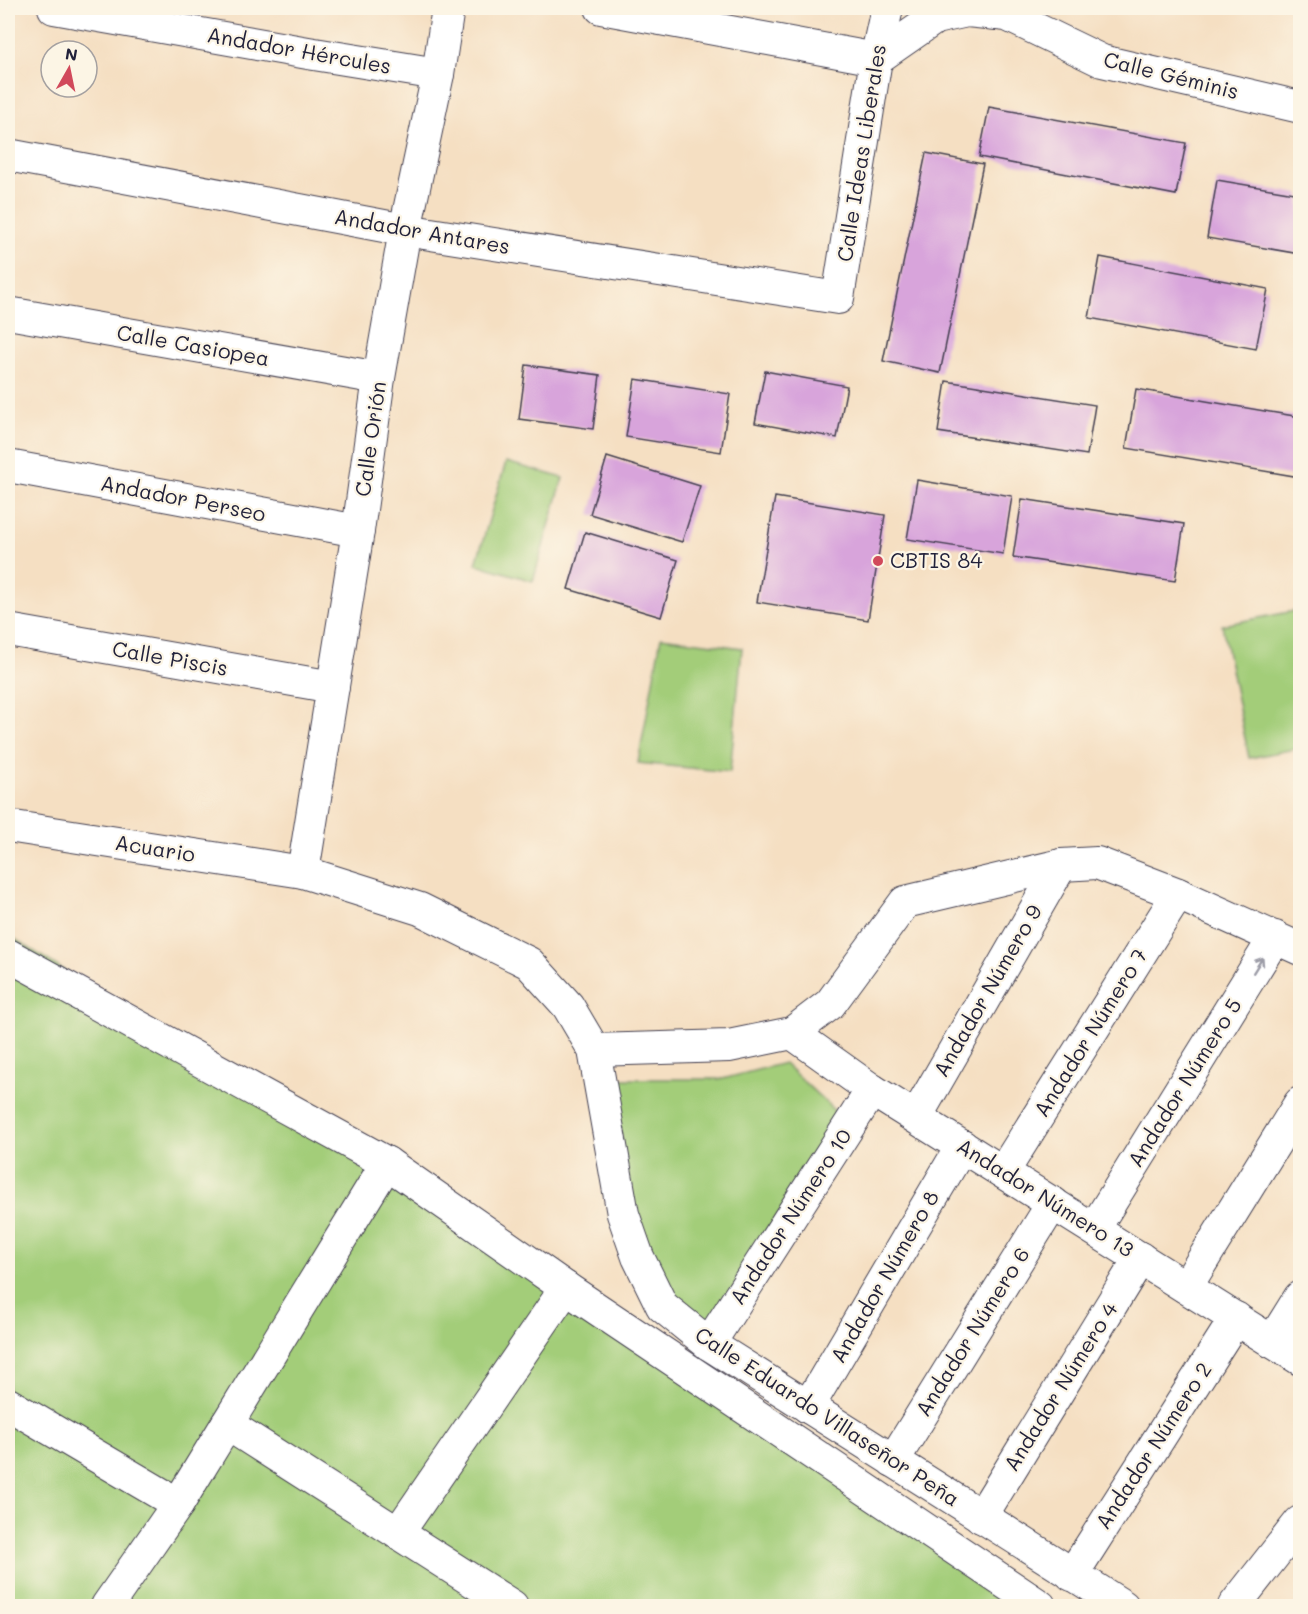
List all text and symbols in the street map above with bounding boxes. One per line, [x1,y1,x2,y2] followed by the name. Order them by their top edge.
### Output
[205,20,393,79] street label: Andador Hércules
[39,39,99,99] north arrow
[64,42,79,65] text: N
[830,42,891,263] street label: Calle Ideas Liberales
[1101,45,1242,104] street label: Calle Géminis
[332,202,512,259] street label: Andador Antares
[115,318,272,371] street label: Calle Casiopea
[348,379,391,498] street label: Calle Orión
[98,468,268,527] street label: Andador Perseo
[890,546,983,573] place label: CBTIS 84
[871,554,885,568] marker: CBTIS 84
[110,634,230,681] street label: Calle Piscis
[113,828,197,867] street label: Acuario
[926,899,1047,1081] street label: Andador Número 9
[1027,943,1153,1122] street label: Andador Número 7
[1252,957,1264,974] one-way arrow
[1121,993,1247,1172] street label: Andador Número 5
[723,1123,857,1309] street label: Andador Número 10
[952,1131,1139,1262] street label: Andador Número 13
[823,1185,944,1367] street label: Andador Número 8
[909,1241,1035,1421] street label: Andador Número 6
[997,1296,1123,1476] street label: Andador Número 4
[690,1320,965,1511] street label: Calle Eduardo Villaseñor Peña
[1089,1357,1217,1534] street label: Andador Número 2

